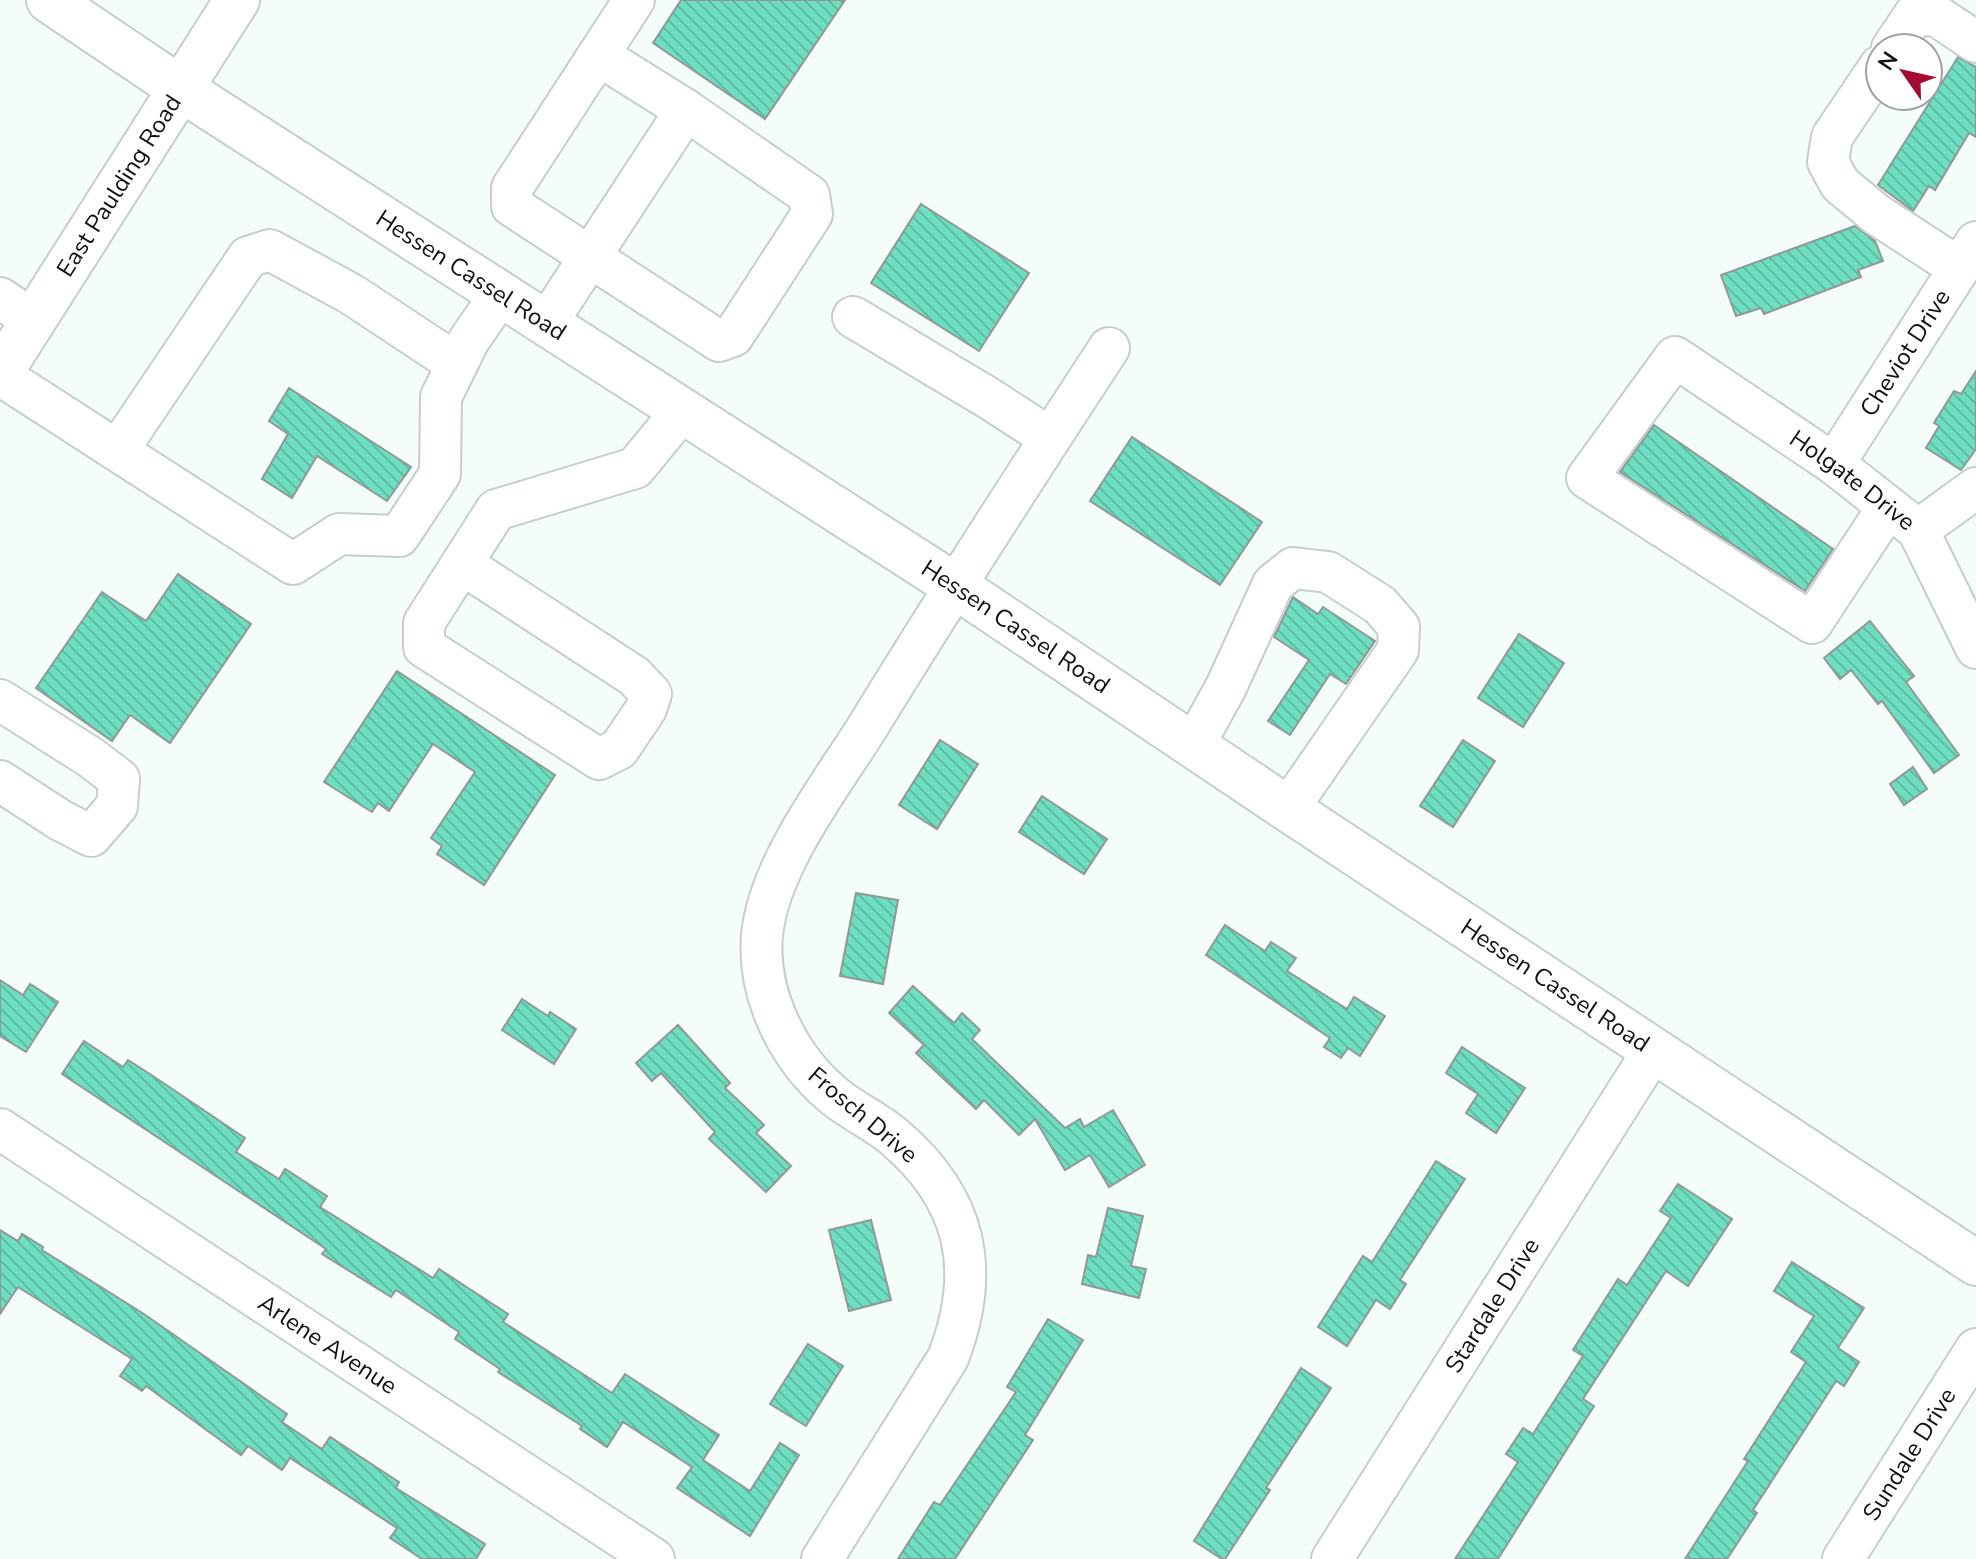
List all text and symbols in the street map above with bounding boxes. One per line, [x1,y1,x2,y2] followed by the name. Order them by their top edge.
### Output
[1864,32,1944,112] north arrow
[1871,46,1905,77] text: N
[49,89,189,283] street label: East Paulding Road
[370,202,573,348] street label: Hessen Cassel Road
[1853,283,1958,423] street label: Cheviot Drive
[1783,423,1922,538] street label: Holgate Drive
[915,552,1116,701] street label: Hessen Cassel Road
[1455,911,1656,1059] street label: Hessen Cassel Road
[801,1060,925,1170] street label: Frosch Drive
[1438,1232,1547,1379] street label: Stardale Drive
[252,1287,403,1402] street label: Arlene Avenue
[1855,1382,1963,1527] street label: Sundale Drive

